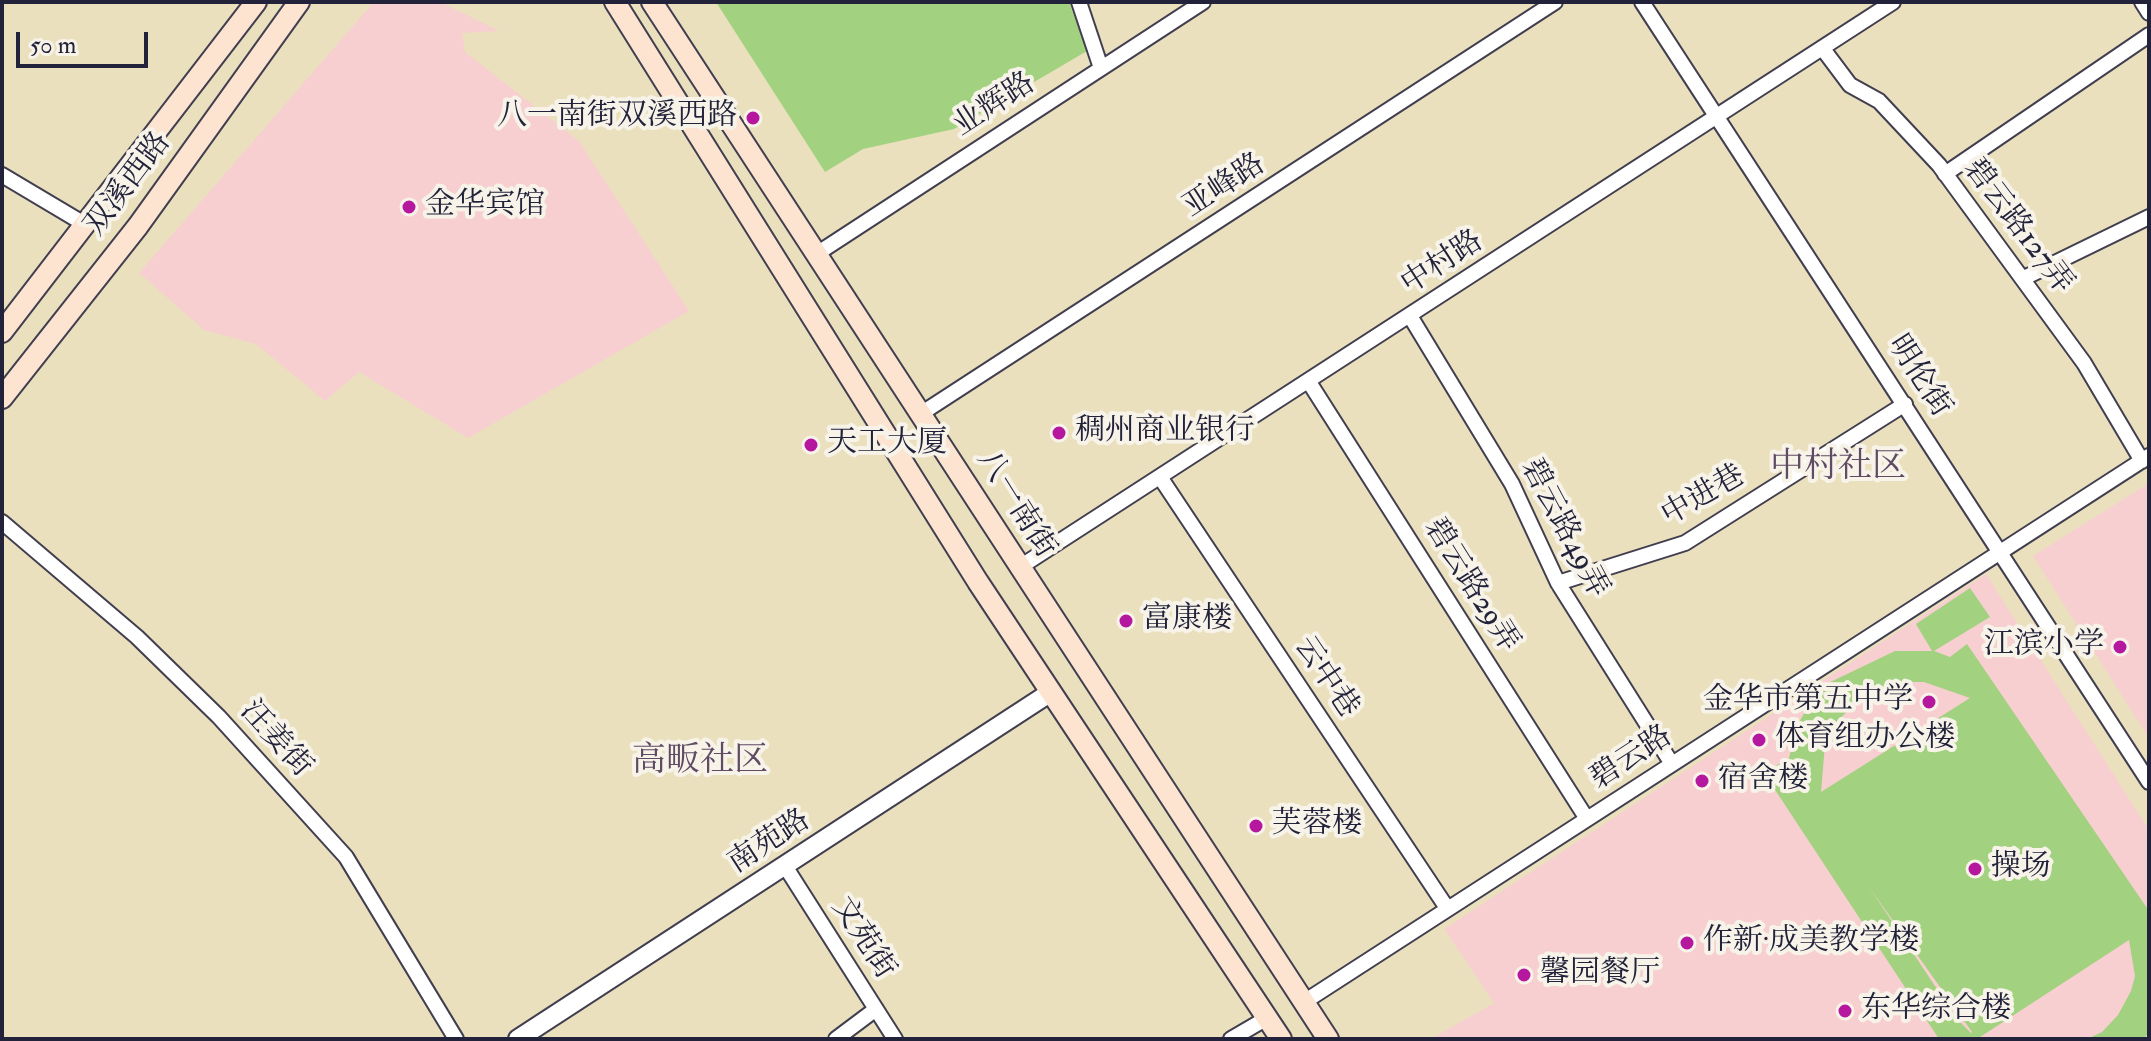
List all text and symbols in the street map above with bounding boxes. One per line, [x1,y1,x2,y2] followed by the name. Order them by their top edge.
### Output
[20,16,152,66] scale bar
[30,30,76,61] text: 50 m
[947,66,1043,146] street label: 业辉路
[497,100,737,136] place label: 八一南街双溪西路
[744,109,762,127] marker: 八一南街双溪西路
[79,126,179,244] street label: 双溪西路
[1177,147,1273,227] street label: 亚峰路
[1955,152,2079,302] street label: 碧云路127弄
[425,189,545,225] place label: 金华宾馆
[400,198,418,216] marker: 金华宾馆
[1395,224,1491,304] street label: 中村路
[1878,329,1958,425] street label: 明伦街
[1075,415,1255,451] place label: 稠州商业银行
[1050,424,1068,442] marker: 稠州商业银行
[827,427,947,463] place label: 天工大厦
[802,436,820,454] marker: 天工大厦
[968,445,1062,565] street label: 八一南街
[1770,449,1906,489] district label: 中村社区
[1512,454,1614,604] street label: 碧云路49弄
[1656,459,1752,535] street label: 中进巷
[1415,513,1525,659] street label: 碧云路29弄
[1142,603,1232,639] place label: 富康楼
[1117,612,1135,630] marker: 富康楼
[1984,629,2104,665] place label: 江滨小学
[1285,631,1365,725] street label: 云中巷
[2111,638,2129,656] marker: 江滨小学
[1703,684,1913,720] place label: 金华市第五中学
[1920,693,1938,711] marker: 金华市第五中学
[232,695,318,785] street label: 汪姜街
[1584,719,1680,799] street label: 碧云路
[1775,722,1955,758] place label: 体育组办公楼
[1750,731,1768,749] marker: 体育组办公楼
[632,743,768,783] district label: 高畈社区
[1718,763,1808,799] place label: 宿舍楼
[1693,772,1711,790] marker: 宿舍楼
[722,803,818,883] street label: 南苑路
[1272,808,1362,844] place label: 芙蓉楼
[1247,817,1265,835] marker: 芙蓉楼
[1991,851,2051,887] place label: 操场
[1966,860,1984,878] marker: 操场
[822,891,902,987] street label: 文苑街
[1703,925,1919,961] place label: 作新·成美教学楼
[1678,934,1696,952] marker: 作新·成美教学楼
[1540,957,1660,993] place label: 馨园餐厅
[1515,966,1533,984] marker: 馨园餐厅
[1861,993,2011,1029] place label: 东华综合楼
[1836,1002,1854,1020] marker: 东华综合楼

